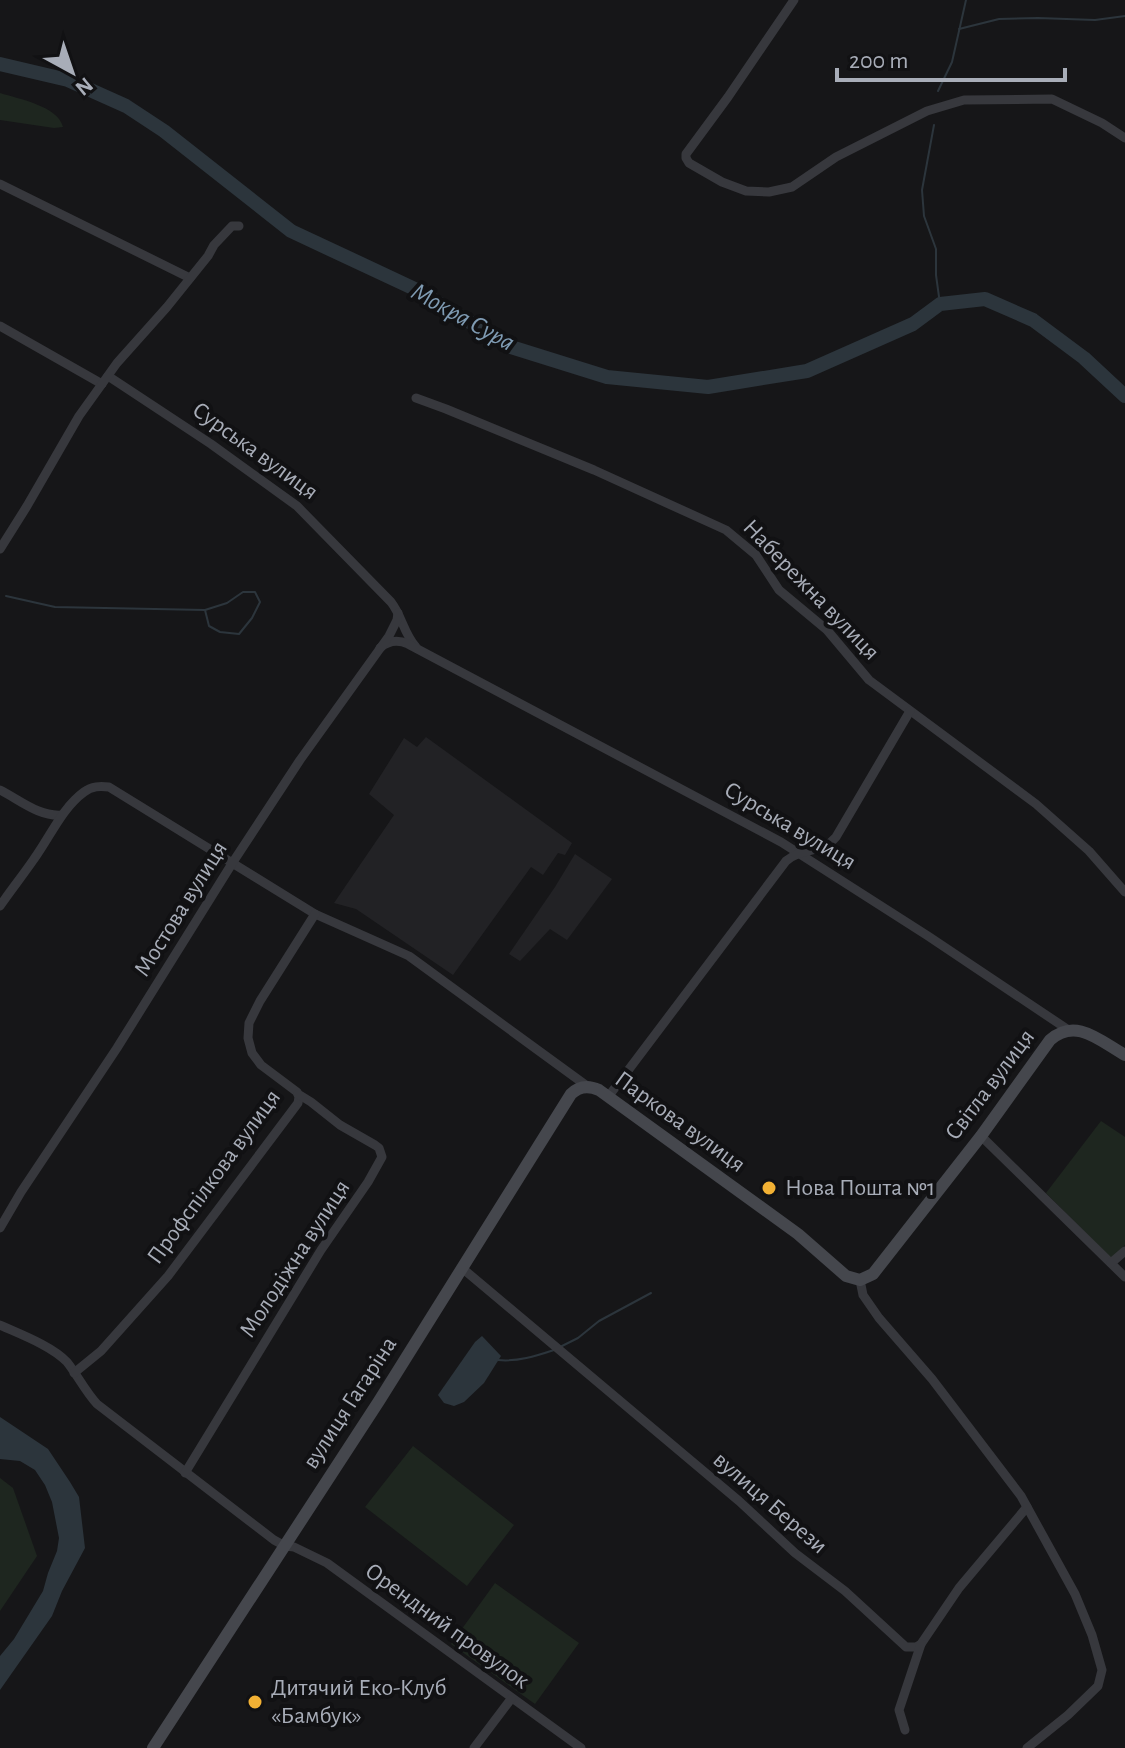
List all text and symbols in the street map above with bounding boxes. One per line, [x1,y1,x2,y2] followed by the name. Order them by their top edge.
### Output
[32,32,112,112] north arrow
[837,32,1065,82] scale bar
[849,49,908,73] text: 200 m
[71,73,97,100] text: N
[407,278,519,356] water label: Мокра Сура
[188,398,322,504] street label: Сурська вулиця
[738,515,884,665] street label: Набережна вулиця
[720,777,860,875] street label: Сурська вулиця
[130,837,232,981] street label: Мостова вулиця
[941,1025,1039,1145] street label: Світла вулиця
[610,1067,750,1177] street label: Паркова вулиця
[143,1085,285,1269] street label: Профспілкова вулиця
[235,1176,355,1342] street label: Молодіжна вулиця
[785,1176,935,1200] place label: Нова Пошта №1
[760,1179,778,1197] marker: Нова Пошта №1
[299,1333,401,1473] street label: вулиця Гагаріна
[708,1447,832,1559] street label: вулиця Берези
[360,1559,534,1693] street label: Орендний провулок
[271,1676,447,1728] place label: Дитячий Еко-Клуб «Бамбук»
[246,1693,264,1711] marker: Дитячий Еко-Клуб «Бамбук»

